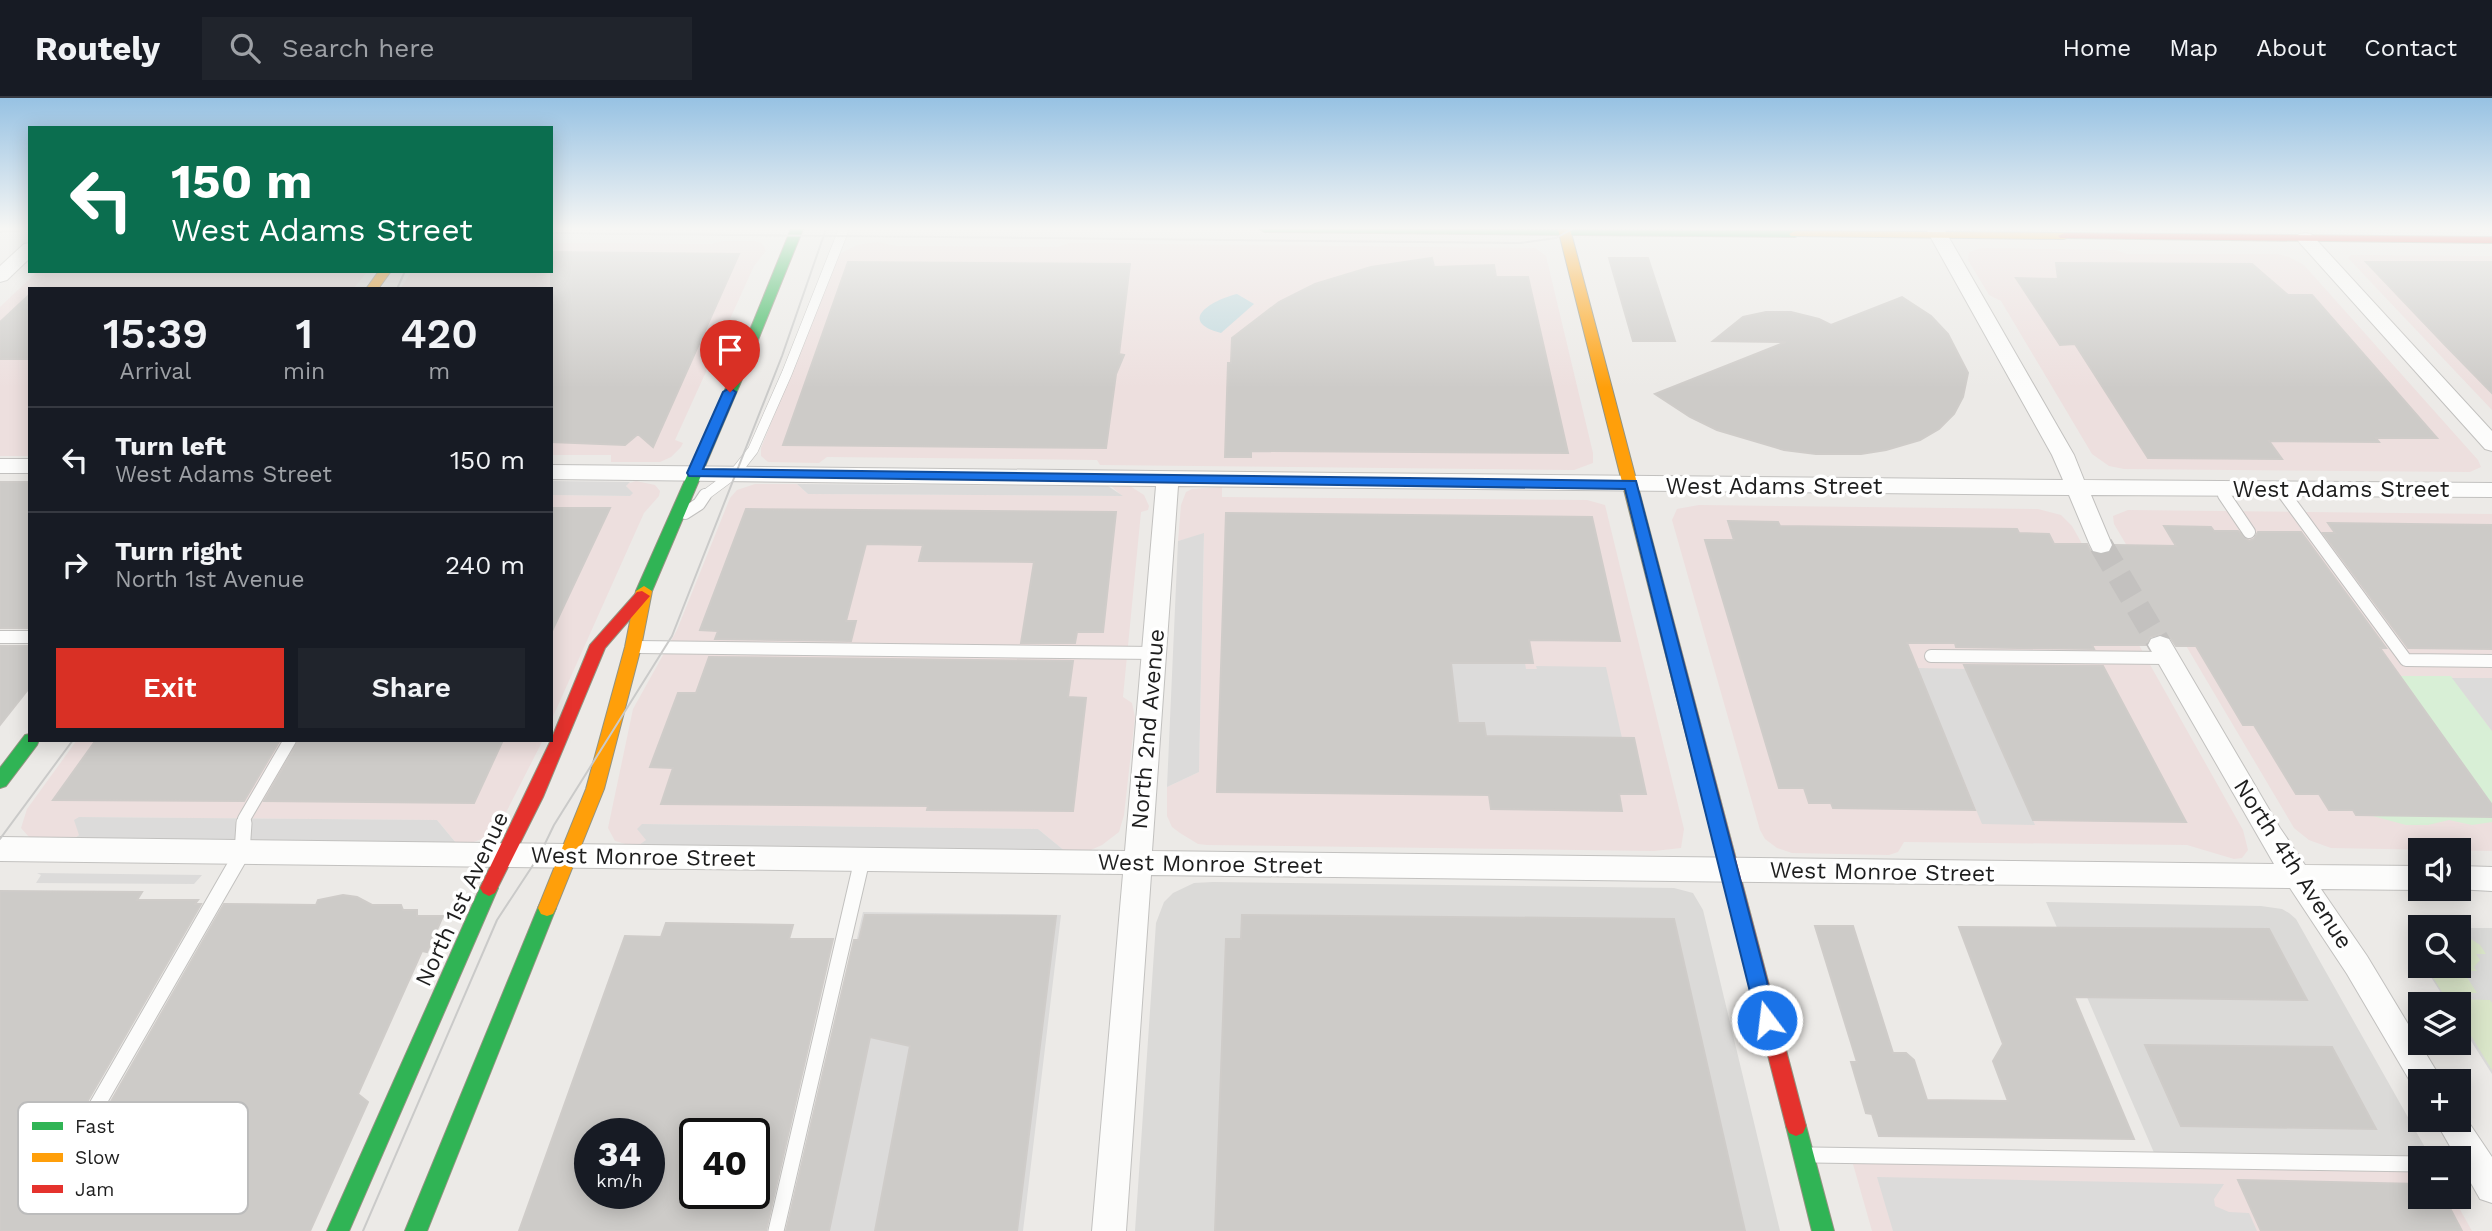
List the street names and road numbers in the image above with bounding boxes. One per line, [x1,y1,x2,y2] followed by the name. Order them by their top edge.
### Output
[1666,473,1883,500] street label: West Adams Street
[2233,476,2450,503] street label: West Adams Street
[1126,628,1170,830] street label: North 2nd Avenue
[2228,774,2358,954] street label: North 4th Avenue
[410,807,514,991] street label: North 1st Avenue
[530,842,756,872] street label: West Monroe Street
[1097,849,1323,879] street label: West Monroe Street
[1769,857,1995,887] street label: West Monroe Street

